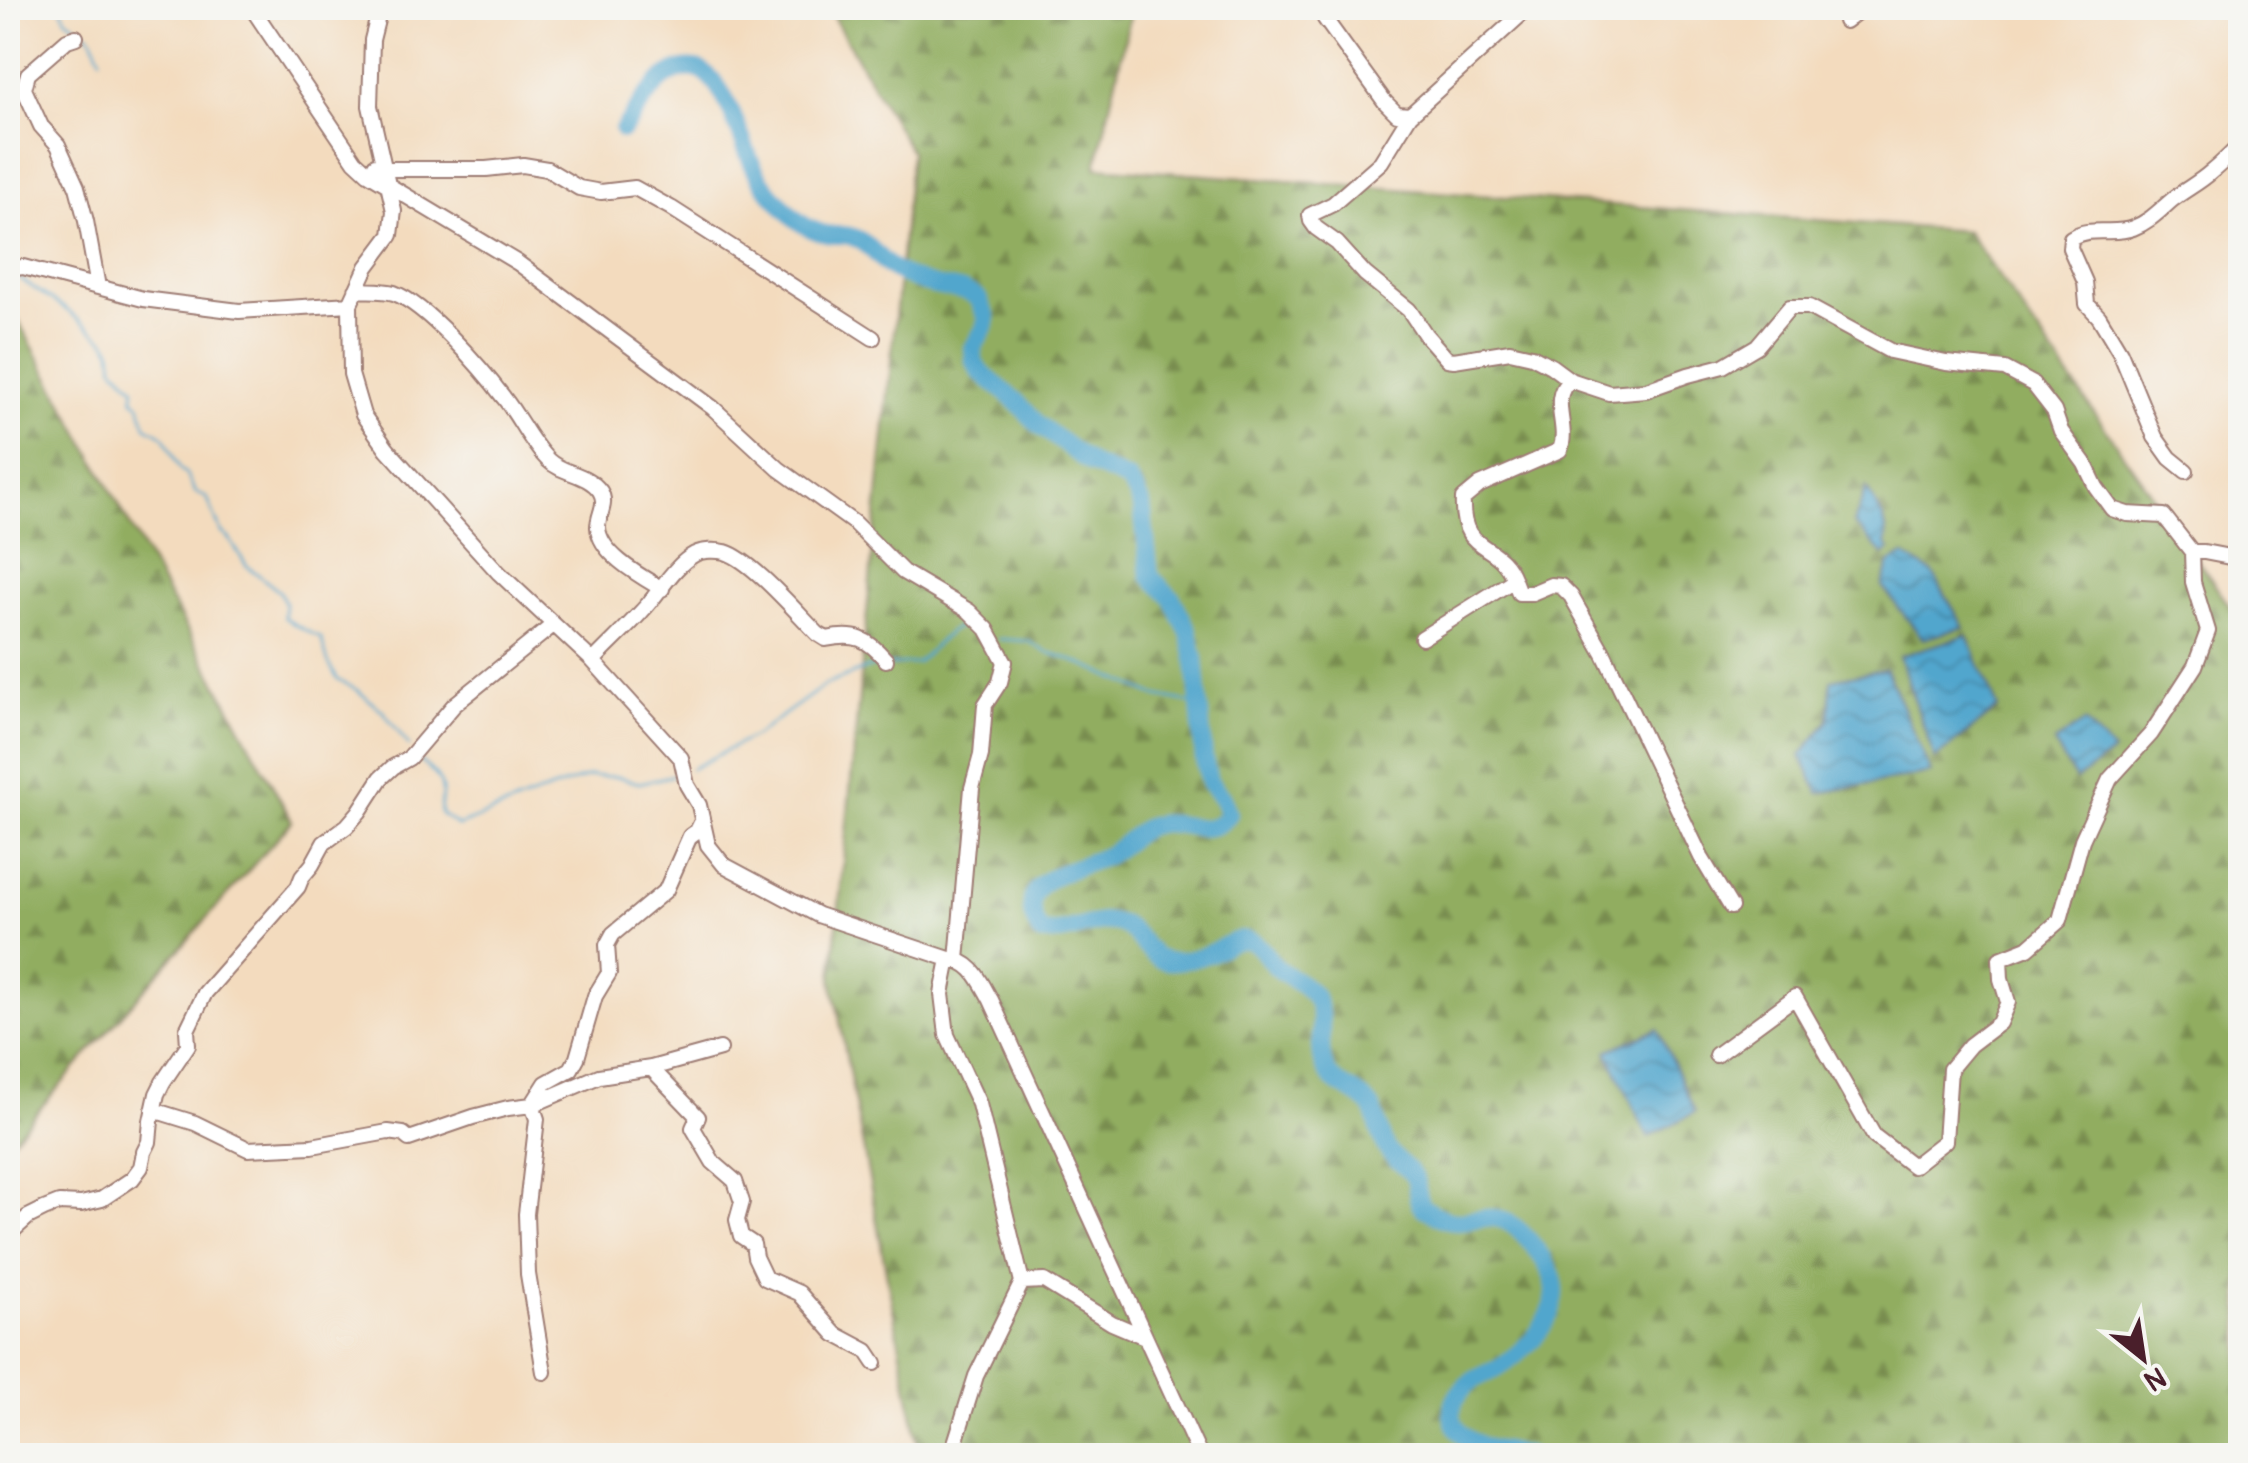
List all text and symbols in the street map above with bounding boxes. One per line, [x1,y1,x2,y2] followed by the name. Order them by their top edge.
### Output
[2093,1308,2193,1408] north arrow
[2138,1358,2172,1398] text: N

